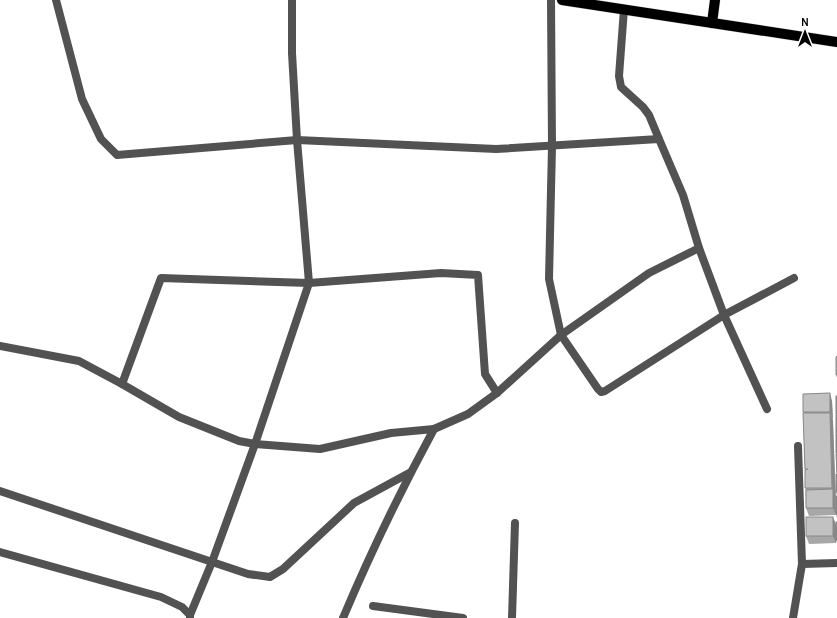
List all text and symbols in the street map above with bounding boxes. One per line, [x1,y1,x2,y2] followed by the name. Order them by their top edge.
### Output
[785,12,825,52] north arrow
[801,16,809,29] text: N

